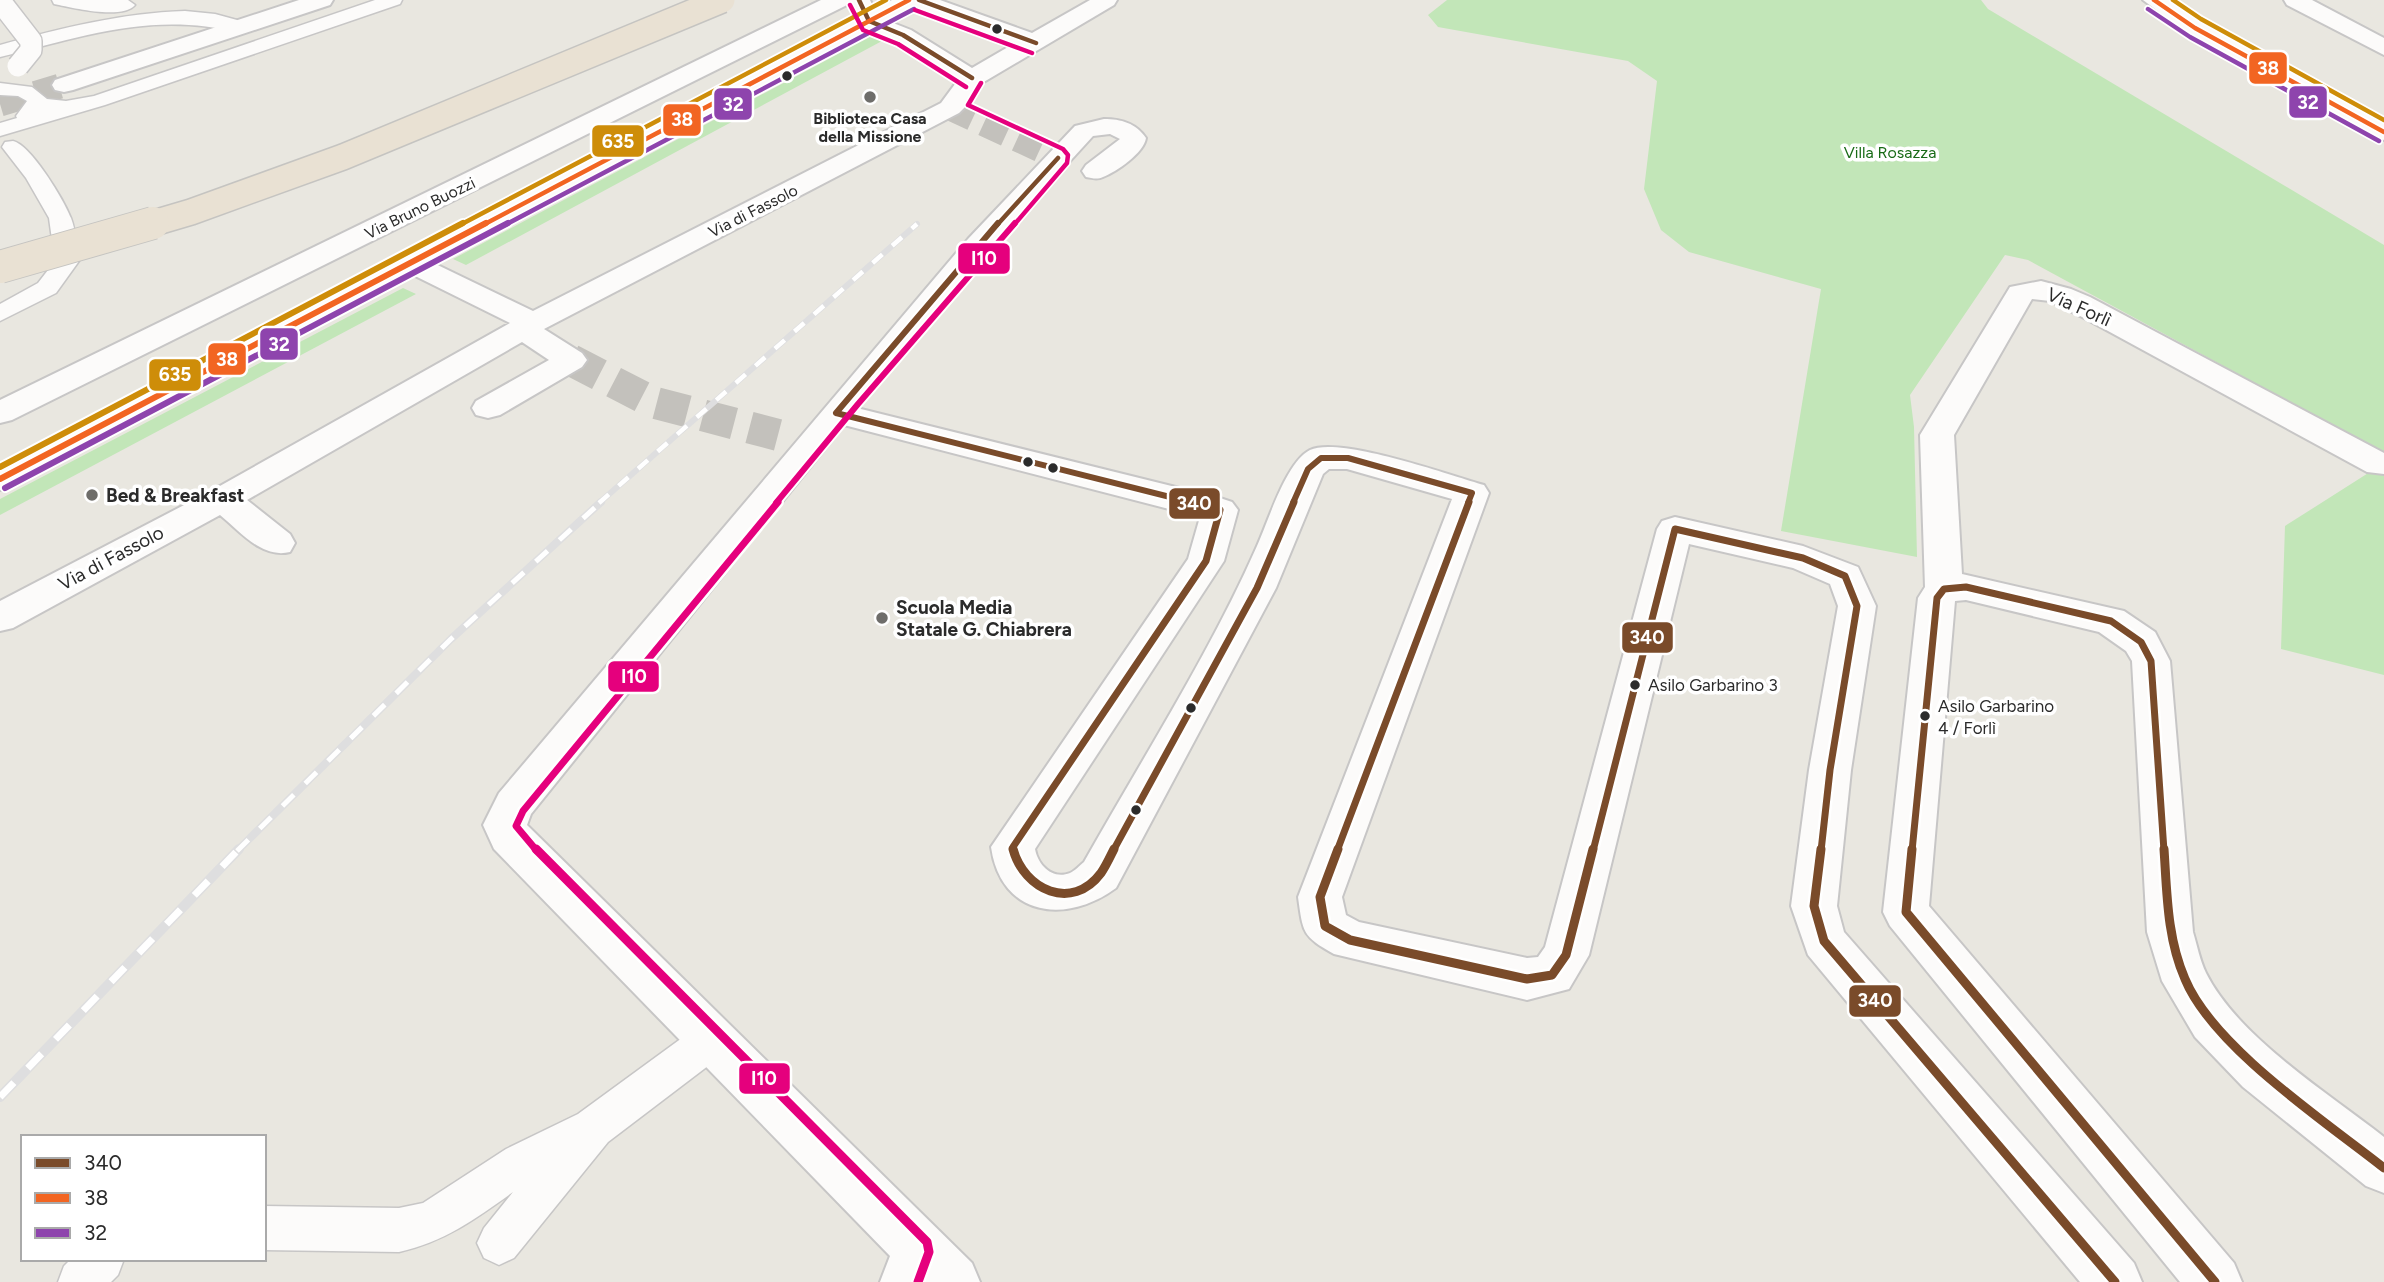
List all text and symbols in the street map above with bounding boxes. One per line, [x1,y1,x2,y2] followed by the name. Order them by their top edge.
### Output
[990,22,1004,36] unlabelled marker
[2248,51,2288,85] line badge: 38
[2257,57,2279,80] text: 38
[780,69,794,83] unlabelled marker
[2288,85,2328,119] line badge: 32
[713,87,753,121] line badge: 32
[862,89,878,105] marker: Biblioteca Casa della Missione
[2297,91,2319,114] text: 32
[722,93,744,116] text: 32
[662,103,702,137] line badge: 38
[671,108,693,131] text: 38
[813,109,927,146] place label: Biblioteca Casa della Missione
[591,124,645,158] line badge: 635
[602,130,634,153] text: 635
[1844,143,1936,162] park label: Villa Rosazza
[362,173,478,243] street label: Via Bruno Buozzi
[705,180,801,242] street label: Via di Fassolo
[957,242,1011,275] line badge: I10
[971,247,997,270] text: I10
[2043,283,2115,332] street label: Via Forlì
[259,327,299,361] line badge: 32
[268,333,290,356] text: 32
[207,342,247,376] line badge: 38
[216,348,238,371] text: 38
[148,358,202,392] line badge: 635
[159,363,191,386] text: 635
[1021,455,1035,469] unlabelled marker
[1046,461,1060,475] unlabelled marker
[106,484,245,507] place label: Bed & Breakfast
[84,487,100,503] marker: Bed & Breakfast
[1168,487,1221,520] line badge: 340
[1177,492,1211,515] text: 340
[54,521,168,595] street label: Via di Fassolo
[896,596,1072,641] place label: Scuola Media Statale G. Chiabrera
[874,610,890,626] marker: Scuola Media Statale G. Chiabrera
[1621,621,1674,654] line badge: 340
[1630,626,1664,649] text: 340
[607,660,660,693] line badge: I10
[621,665,647,688] text: I10
[1648,675,1778,695] place label: Asilo Garbarino 3
[1628,678,1642,692] marker: Asilo Garbarino 3
[1938,696,2054,738] place label: Asilo Garbarino 4 / Forlì
[1184,701,1198,715] unlabelled marker
[1918,709,1932,723] marker: Asilo Garbarino 4 / Forlì
[1129,803,1143,817] unlabelled marker
[1848,984,1902,1018] line badge: 340
[1858,989,1892,1012] text: 340
[738,1062,791,1095] line badge: I10
[751,1067,777,1090] text: I10
[21,1135,266,1261] legend
[84,1150,122,1175] text: 340
[84,1185,108,1210] text: 38
[84,1220,107,1245] text: 32

